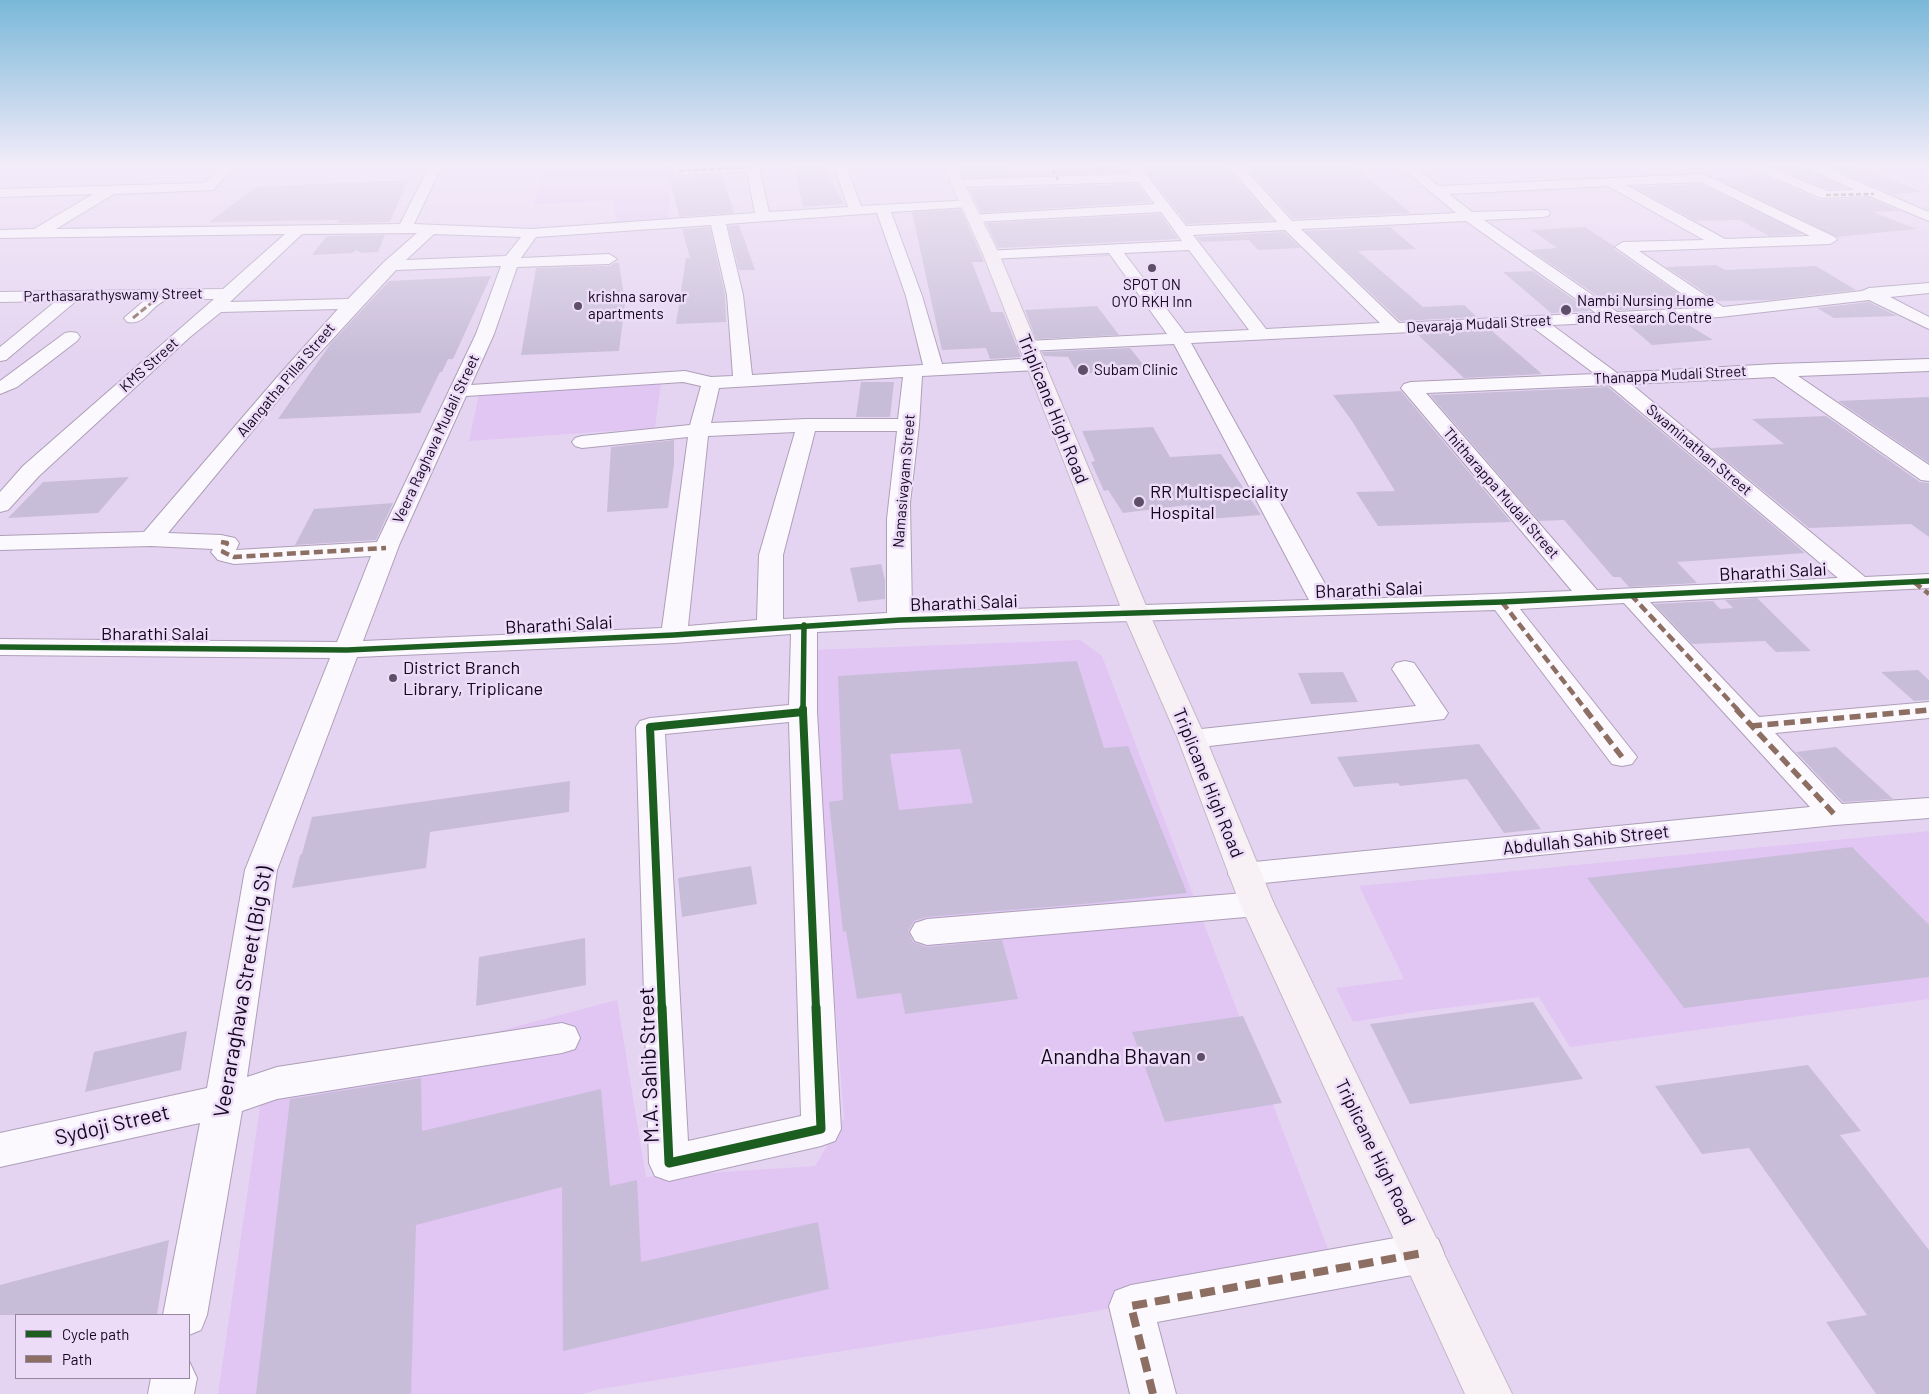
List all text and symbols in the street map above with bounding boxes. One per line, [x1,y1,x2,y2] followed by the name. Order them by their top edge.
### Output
[1146,262,1158,274] marker: SPOT ON OYO RKH Inn
[1112,276,1192,311] place label: SPOT ON OYO RKH Inn
[23,284,203,306] street label: Parthasarathyswamy Street
[588,288,687,323] place label: krishna sarovar apartments
[1577,292,1714,327] place label: Nambi Nursing Home and Research Centre
[572,300,584,312] marker: krishna sarovar apartments
[1559,303,1573,317] marker: Nambi Nursing Home and Research Centre
[1406,311,1552,337] street label: Devaraja Mudali Street
[233,319,339,441] street label: Alangatha Pillai Street
[1013,331,1093,487] street label: Triplicane High Road
[116,334,182,396] street label: KMS Street
[389,352,483,526] street label: Veera Raghava Mudali Street
[1094,361,1178,379] place label: Subam Clinic
[1593,362,1747,388] street label: Thanappa Mudali Street
[1076,363,1090,377] marker: Subam Clinic
[1643,401,1755,499] street label: Swaminathan Street
[889,413,919,549] street label: Namasivayam Street
[1439,424,1563,562] street label: Thitharappa Mudali Street
[1150,481,1288,524] place label: RR Multispeciality Hospital
[1132,495,1146,509] marker: RR Multispeciality Hospital
[1719,558,1827,586] street label: Bharathi Salai
[1315,577,1423,603] street label: Bharathi Salai
[910,590,1018,616] street label: Bharathi Salai
[505,611,613,639] street label: Bharathi Salai
[101,623,209,645] street label: Bharathi Salai
[403,657,543,700] place label: District Branch Library, Triplicane
[387,672,399,684] marker: District Branch Library, Triplicane
[1168,705,1248,861] street label: Triplicane High Road
[1502,821,1670,859] street label: Abdullah Sahib Street
[208,864,278,1120] street label: Veeraraghava Street (Big St)
[634,986,664,1144] street label: M.A. Sahib Street
[1040,1044,1191,1070] place label: Anandha Bhavan
[1195,1051,1207,1063] marker: Anandha Bhavan
[1330,1076,1420,1228] street label: Triplicane High Road
[52,1100,172,1150] street label: Sydoji Street
[15,1314,190,1379] legend
[62,1325,129,1343] text: Cycle path
[62,1350,92,1368] text: Path

